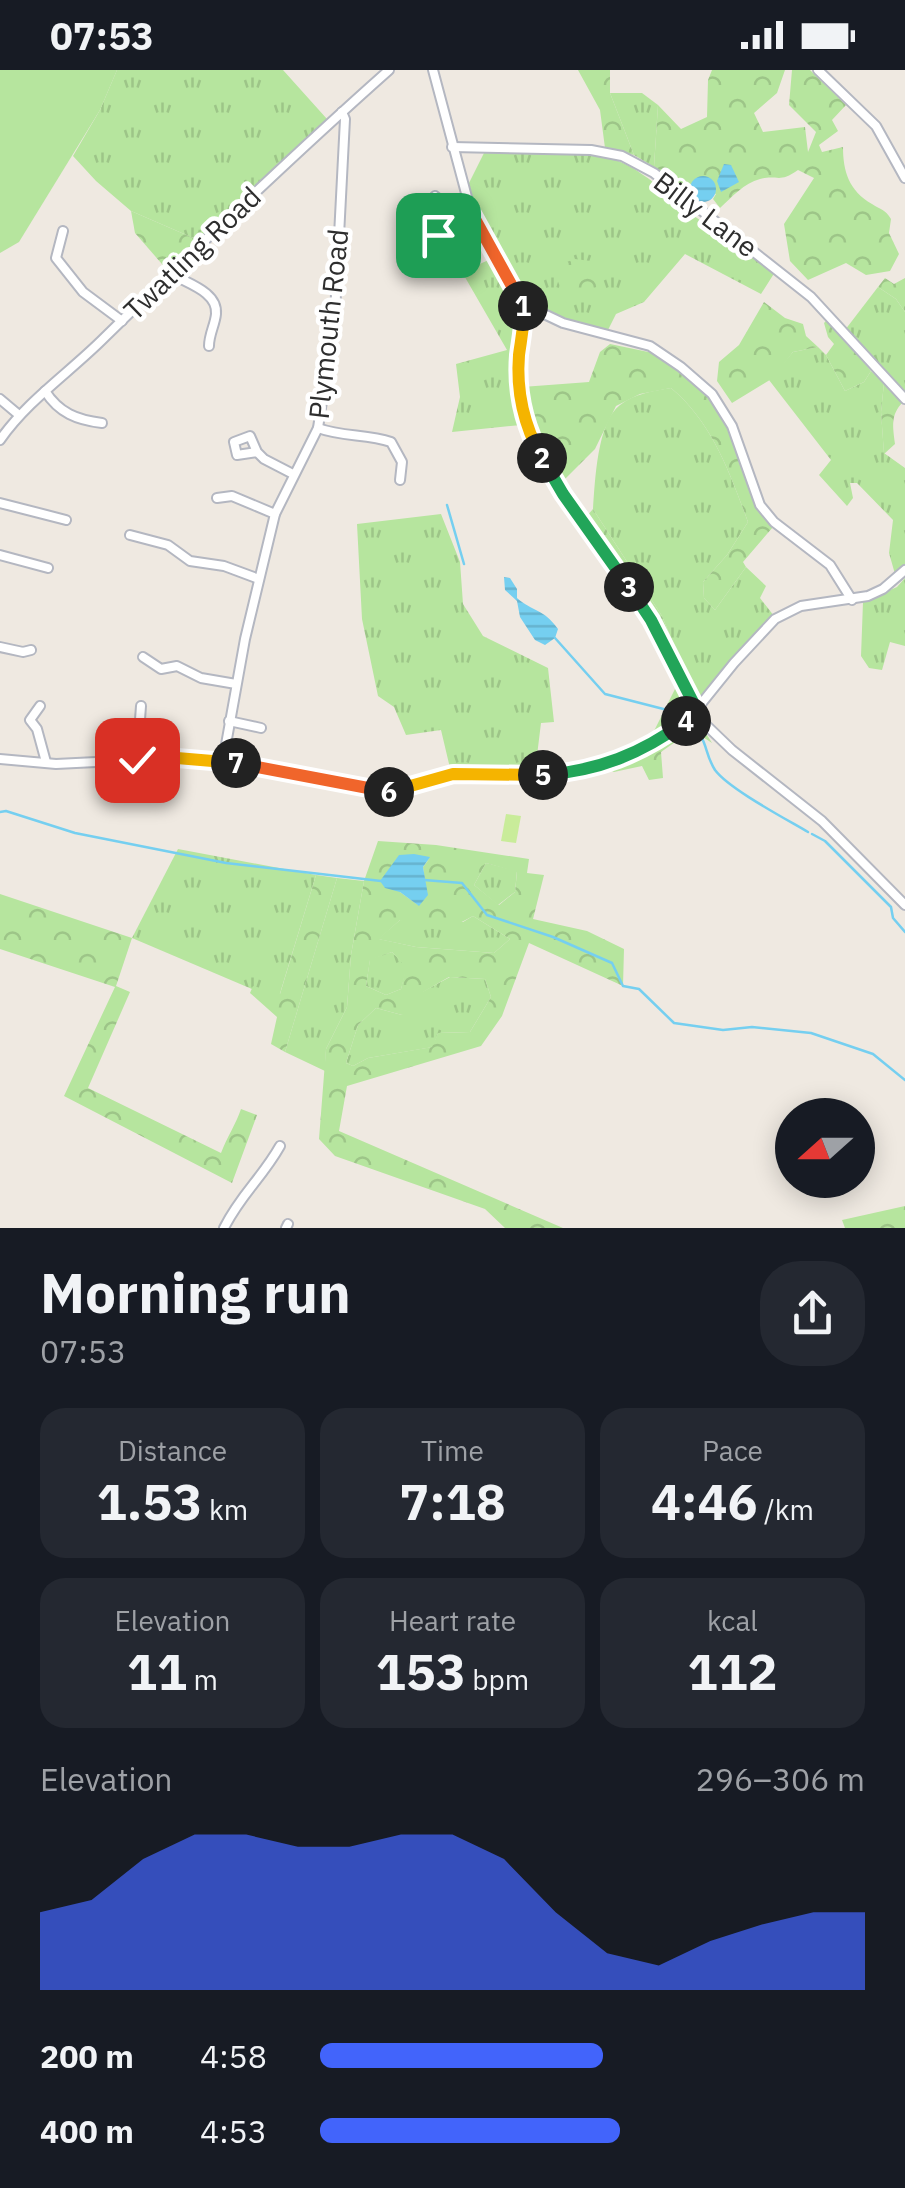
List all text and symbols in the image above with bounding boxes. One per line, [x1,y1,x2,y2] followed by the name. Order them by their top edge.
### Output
[50,11,154,60] text: 07:53
[647,163,765,265] street label: Billy Lane
[115,178,269,328] street label: Twatling Road
[396,193,481,278] pin
[411,208,466,263] icon: arrive
[300,227,356,421] street label: Plymouth Road
[498,281,548,331] pin: 1
[515,287,531,324] text: 1
[517,433,567,483] pin: 2
[534,439,550,476] text: 2
[604,562,654,612] pin: 3
[621,568,637,605] text: 3
[661,696,711,746] pin: 4
[678,702,694,739] text: 4
[95,718,180,803] pin
[110,733,165,788] icon: check
[211,738,261,788] pin: 7
[228,744,244,781] text: 7
[518,750,568,800] pin: 5
[535,756,551,793] text: 5
[364,767,414,817] pin: 6
[381,773,397,810] text: 6
[775,1098,875,1198] north arrow
[775,1098,875,1198] map controls
[40,1257,351,1328] text: Morning run
[760,1261,865,1366] button: share
[40,1330,126,1372] text: 07:53
[118,1432,227,1469] text: Distance
[421,1432,484,1469] text: Time
[702,1432,763,1469] text: Pace
[97,1469,202,1534] text: 1.53
[399,1469,506,1534] text: 7:18
[651,1469,757,1534] text: 4:46
[202,1491,248,1528] text: km
[757,1491,814,1528] text: /km
[115,1602,230,1639] text: Elevation
[389,1602,516,1639] text: Heart rate
[707,1602,758,1639] text: kcal
[127,1639,187,1704] text: 11
[376,1639,466,1704] text: 153
[688,1639,778,1704] text: 112
[187,1661,218,1698] text: m
[466,1661,529,1698] text: bpm
[40,1758,173,1800] text: Elevation
[695,1758,865,1800] text: 296–306 m
[40,2035,134,2077] text: 200 m
[200,2035,267,2077] text: 4:58
[40,2110,134,2152] text: 400 m
[200,2110,267,2152] text: 4:53

